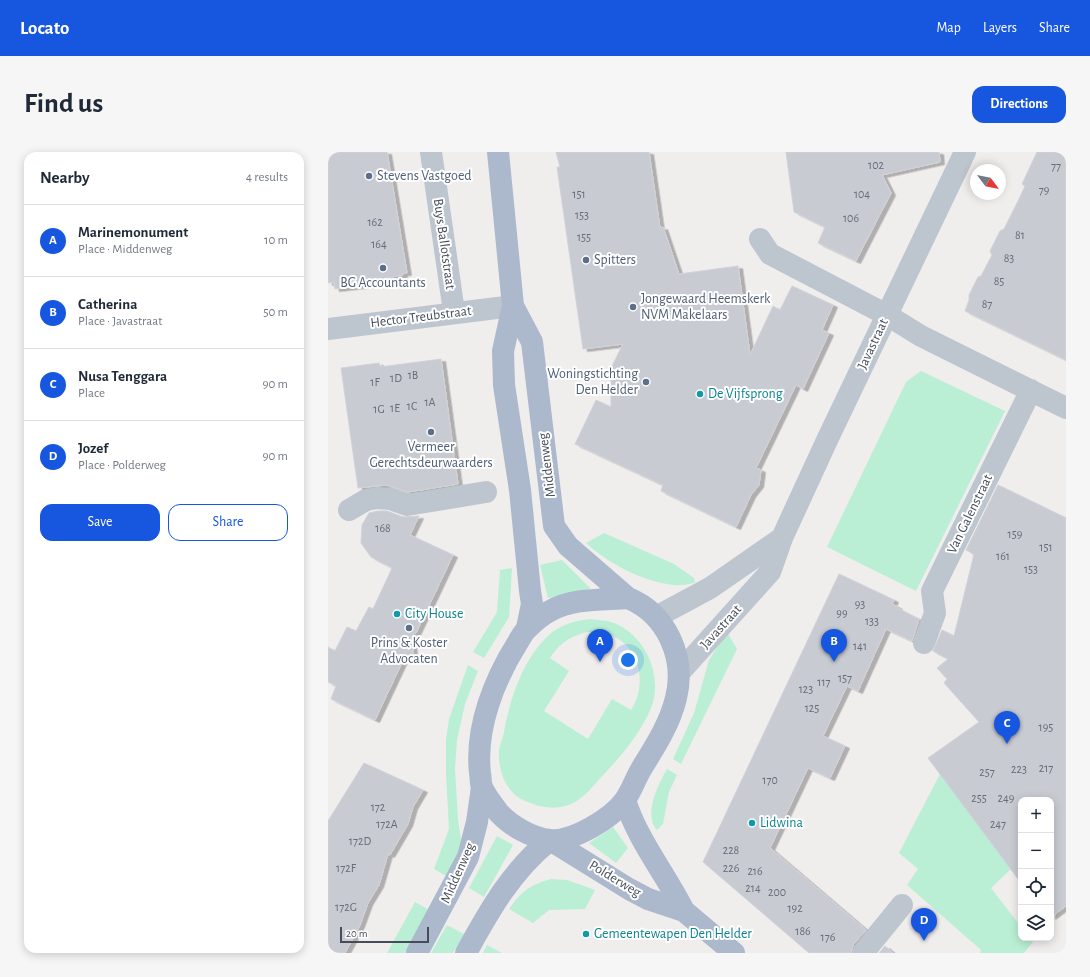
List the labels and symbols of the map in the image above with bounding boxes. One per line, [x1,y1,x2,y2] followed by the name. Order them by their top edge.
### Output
[868,159,884,171] house number: 102
[1051,160,1061,172] house number: 77
[970,164,1006,200] north arrow
[377,169,472,183] place label: Stevens Vastgoed
[364,171,374,181] marker: Stevens Vastgoed
[1039,184,1050,196] house number: 79
[572,188,586,200] house number: 151
[854,188,870,200] house number: 104
[431,198,457,291] street label: Buys Ballotstraat
[575,209,589,221] house number: 153
[843,212,859,224] house number: 106
[367,216,383,228] house number: 162
[1015,229,1025,241] house number: 81
[577,231,591,243] house number: 155
[371,238,387,250] house number: 164
[1004,252,1014,264] house number: 83
[594,253,636,267] place label: Spitters
[581,255,591,265] marker: Spitters
[378,263,388,273] marker: BG Accountants
[994,275,1004,287] house number: 85
[340,276,426,290] place label: BG Accountants
[641,292,771,322] place label: Jongewaard Heemskerk NVM Makelaars
[982,298,992,310] house number: 87
[628,302,638,312] marker: Jongewaard Heemskerk NVM Makelaars
[370,304,473,330] street label: Hector Treubstraat
[855,316,891,371] street label: Javastraat
[547,367,638,397] place label: Woningstichting Den Helder
[408,369,418,381] house number: 1B
[390,372,402,384] house number: 1D
[370,376,380,388] house number: 1F
[641,377,651,387] marker: Woningstichting Den Helder
[708,387,783,401] place label: De Vijfsprong
[695,389,705,399] marker: De Vijfsprong
[424,396,436,408] house number: 1A
[407,400,417,412] house number: 1C
[390,402,400,414] house number: 1E
[373,403,385,415] house number: 1G
[426,427,436,437] marker: Vermeer Gerechtsdeurwaarders
[536,432,558,498] street label: Middenweg
[369,440,493,470] place label: Vermeer Gerechtsdeurwaarders
[945,472,995,556] street label: Van Galenstraat
[375,522,391,534] house number: 168
[1008,528,1023,540] house number: 159
[1039,541,1053,553] house number: 151
[996,550,1010,562] house number: 161
[1024,563,1038,575] house number: 153
[855,598,865,610] house number: 93
[698,602,745,652] street label: Javastraat
[405,607,463,621] place label: City House
[836,607,848,619] house number: 99
[392,609,402,619] marker: City House
[865,615,879,627] house number: 133
[404,623,414,633] marker: Prins & Koster Advocaten
[587,629,613,662] pin: A
[821,629,847,662] pin: B
[371,636,448,666] place label: Prins & Koster Advocaten
[853,640,867,652] house number: 141
[618,650,638,670] your location
[838,672,852,684] house number: 157
[817,676,831,688] house number: 117
[799,683,813,695] house number: 123
[805,702,819,714] house number: 125
[994,711,1020,744] pin: C
[1039,721,1053,733] house number: 195
[1039,762,1053,774] house number: 217
[1011,763,1027,775] house number: 223
[979,766,995,778] house number: 257
[762,774,778,786] house number: 170
[971,792,987,804] house number: 255
[998,792,1015,804] house number: 249
[371,801,386,813] house number: 172
[760,816,803,830] place label: Lidwina
[376,818,398,830] house number: 172A
[747,818,757,828] marker: Lidwina
[990,818,1006,830] house number: 247
[349,835,371,847] house number: 172D
[438,840,478,905] street label: Middenweg
[723,844,740,856] house number: 228
[587,858,644,900] street label: Polderweg
[336,862,357,874] house number: 172F
[723,862,740,874] house number: 226
[747,865,763,877] house number: 216
[745,882,761,894] house number: 214
[768,886,786,898] house number: 200
[335,901,357,913] house number: 172G
[787,902,803,914] house number: 192
[911,908,937,941] pin: D
[340,925,429,944] scale bar
[795,925,811,937] house number: 186
[594,927,752,941] place label: Gemeentewapen Den Helder
[581,929,591,939] marker: Gemeentewapen Den Helder
[821,931,836,943] house number: 176

